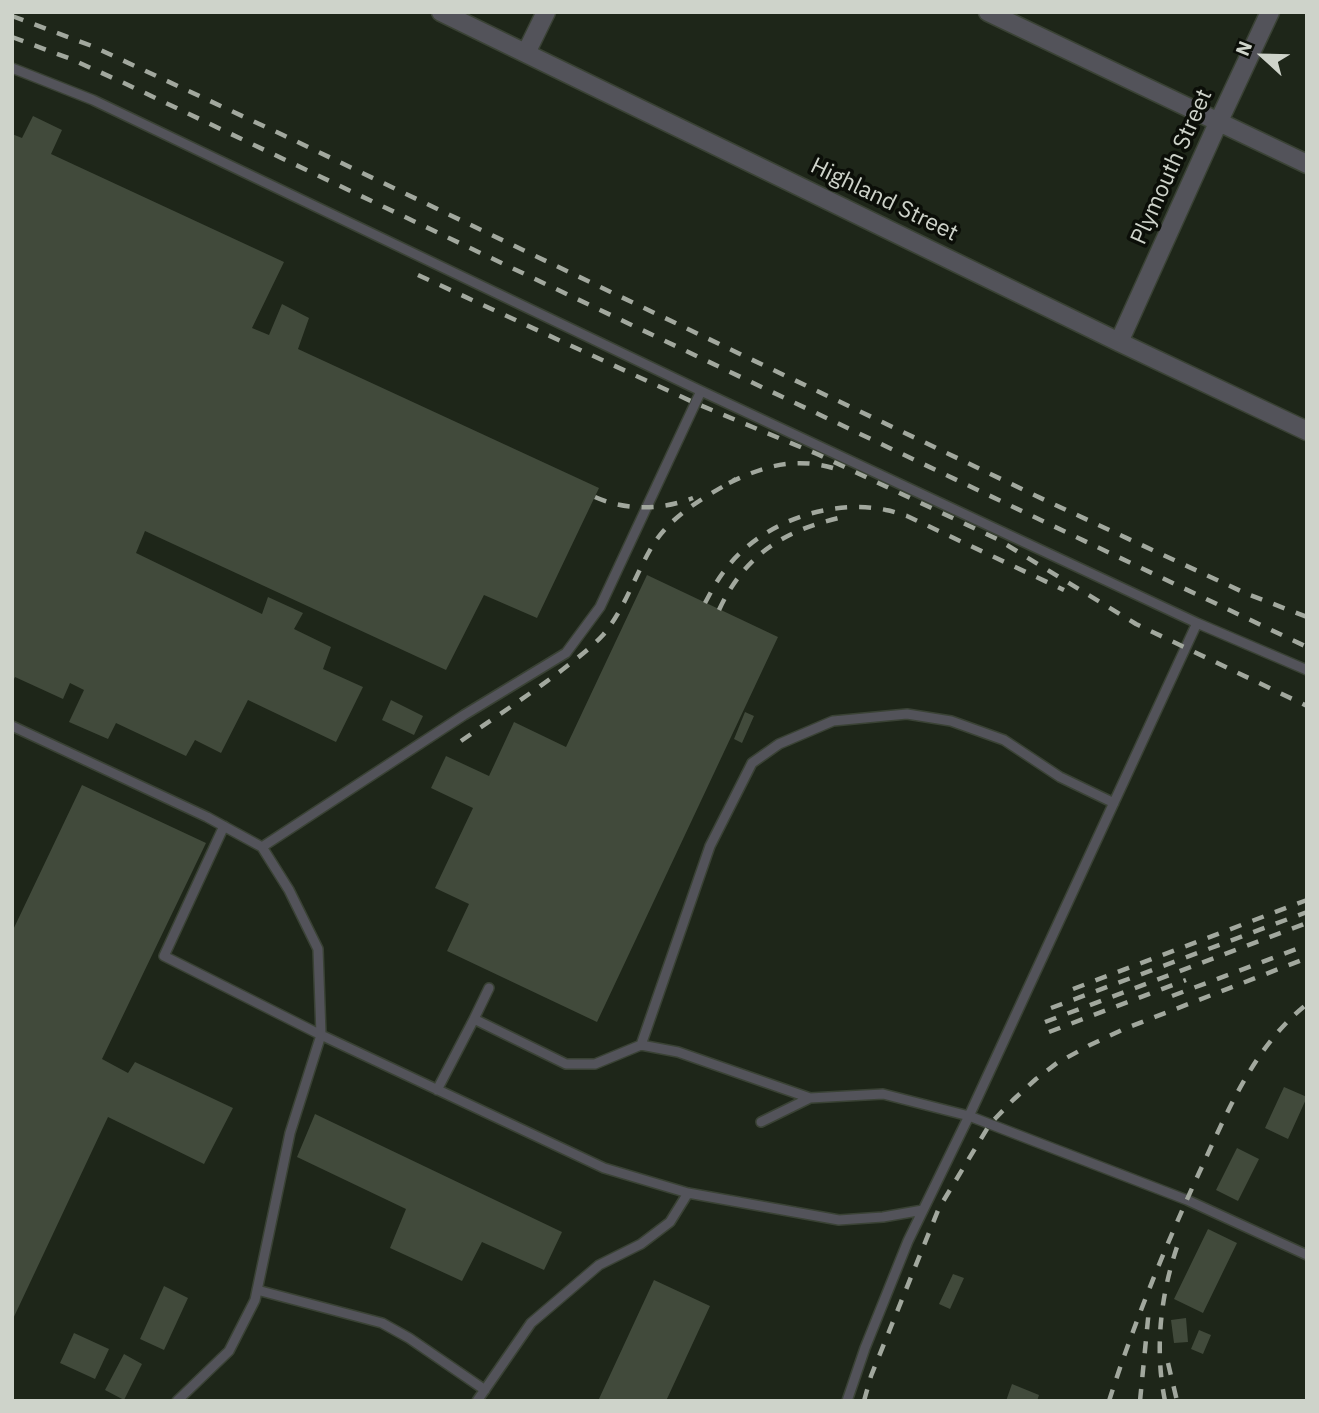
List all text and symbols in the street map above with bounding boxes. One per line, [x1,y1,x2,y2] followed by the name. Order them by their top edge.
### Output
[1228,21,1298,91] north arrow
[1230,37,1257,59] text: N
[1125,85,1219,249] street label: Plymouth Street
[806,152,962,248] street label: Highland Street

